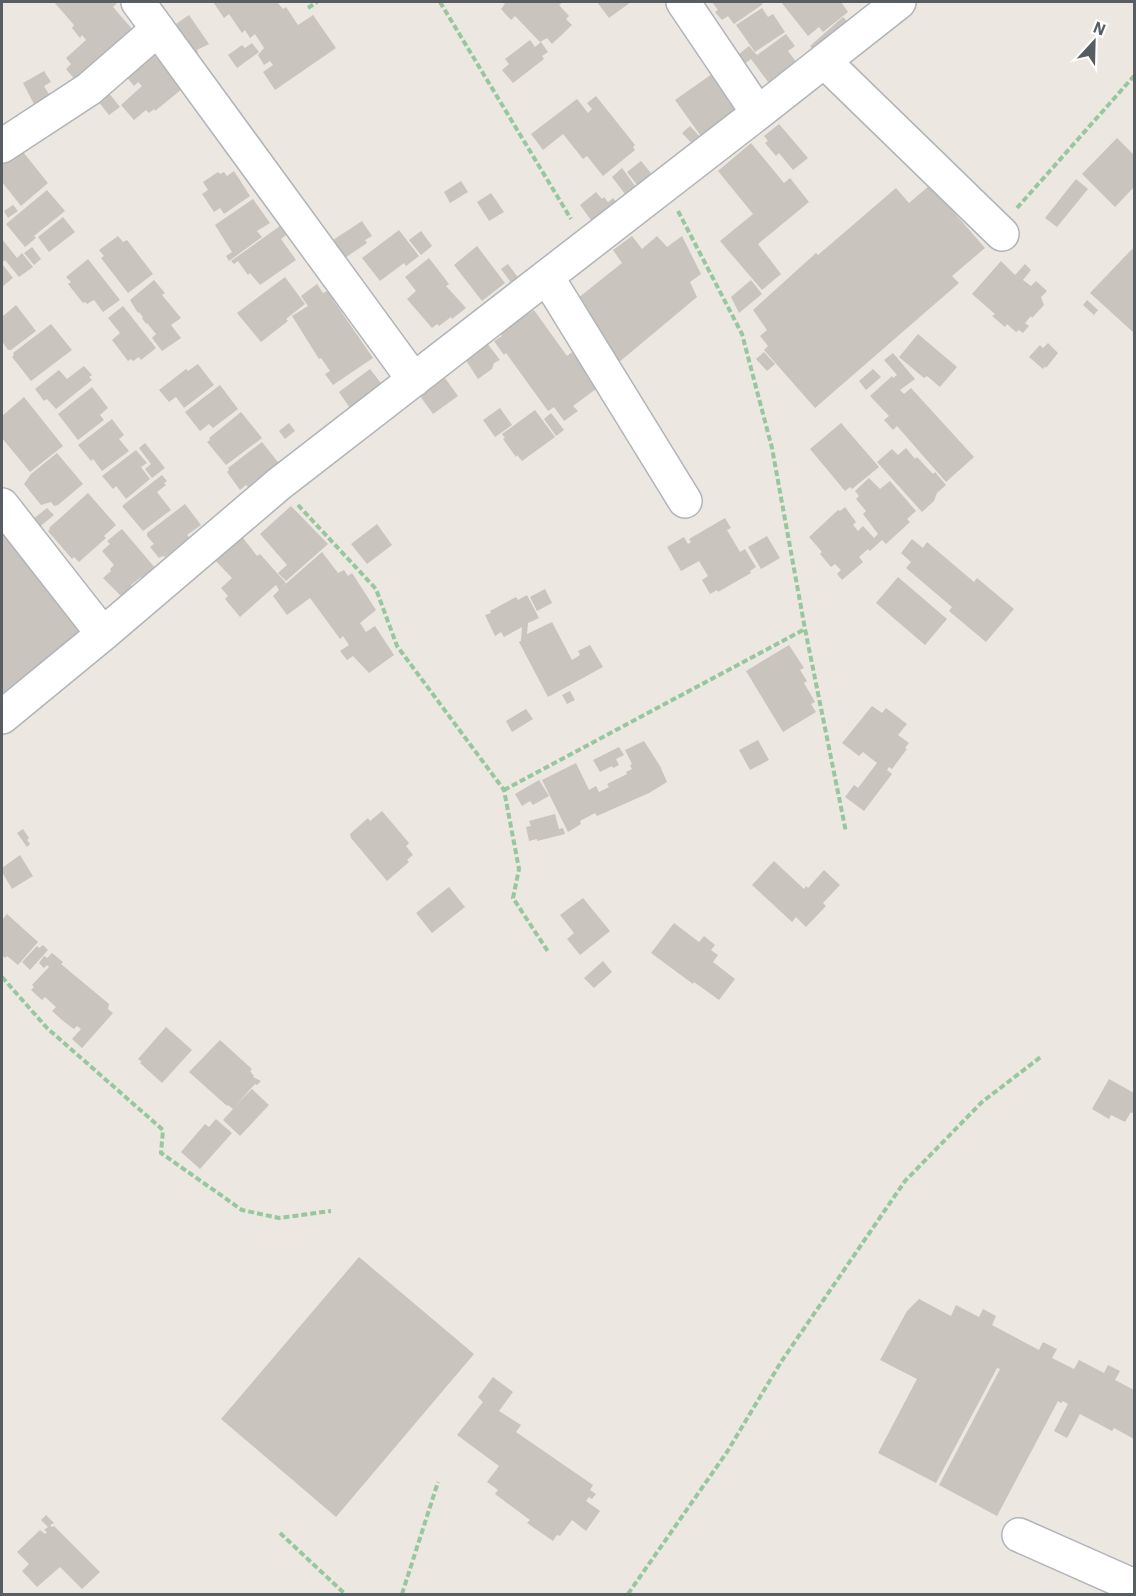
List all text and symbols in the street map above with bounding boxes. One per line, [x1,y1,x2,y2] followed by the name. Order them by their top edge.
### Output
[1064,12,1124,72] north arrow
[1090,17,1109,40] text: N

